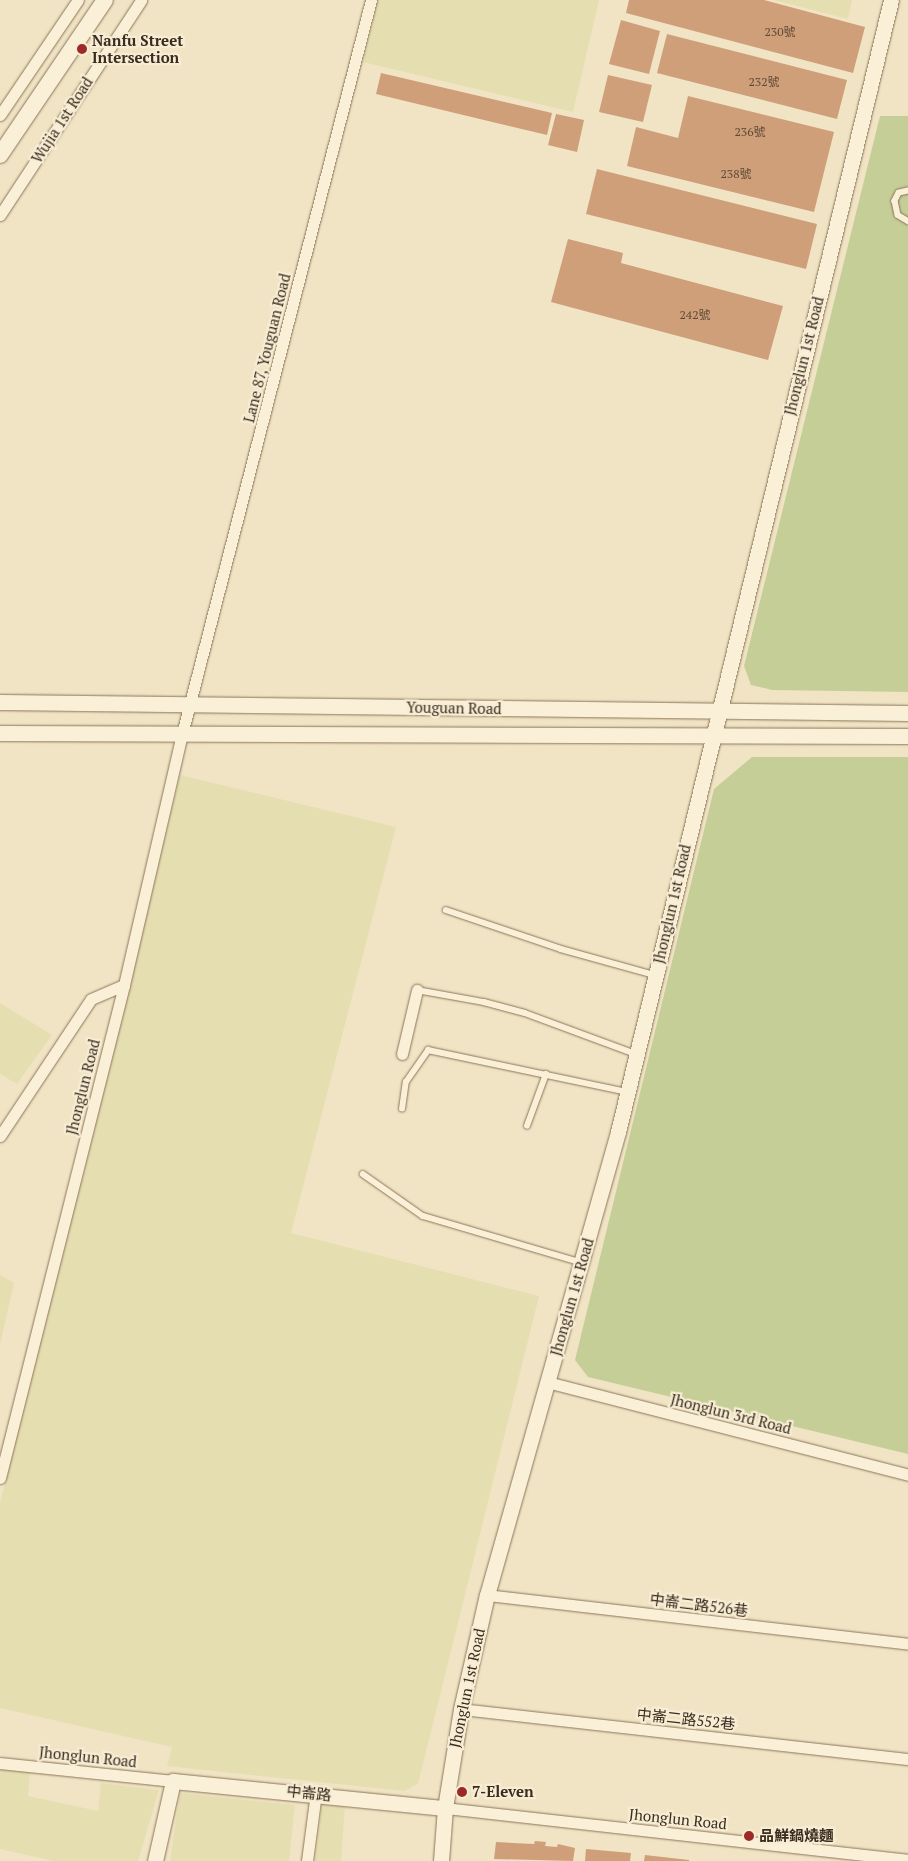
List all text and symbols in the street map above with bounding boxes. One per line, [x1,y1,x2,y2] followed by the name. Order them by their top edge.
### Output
[764,25,796,39] house number: 230號
[92,31,183,66] place label: Nanfu Street Intersection
[76,43,88,55] marker: Nanfu Street Intersection
[28,74,96,166] street label: Wujia 1st Road
[748,75,780,89] house number: 232號
[734,125,766,139] house number: 236號
[720,167,752,181] house number: 238號
[240,271,294,425] street label: Lane 87, Youguan Road
[781,295,827,417] street label: Jhonglun 1st Road
[679,308,711,322] house number: 242號
[406,698,502,718] street label: Youguan Road
[650,843,694,965] street label: Jhonglun 1st Road
[62,1037,104,1137] street label: Jhonglun Road
[547,1236,597,1358] street label: Jhonglun 1st Road
[669,1390,793,1438] street label: Jhonglun 3rd Road
[649,1590,749,1620] street label: 中崙二路526巷
[446,1627,488,1749] street label: Jhonglun 1st Road
[636,1705,736,1733] street label: 中崙二路552巷
[38,1743,138,1771] street label: Jhonglun Road
[286,1782,332,1804] street label: 中崙路
[472,1783,534,1801] place label: 7-Eleven
[456,1786,468,1798] marker: 7-Eleven
[628,1805,728,1833] street label: Jhonglun Road
[759,1827,834,1845] place label: 品鮮鍋燒麵
[743,1830,755,1842] marker: 品鮮鍋燒麵

